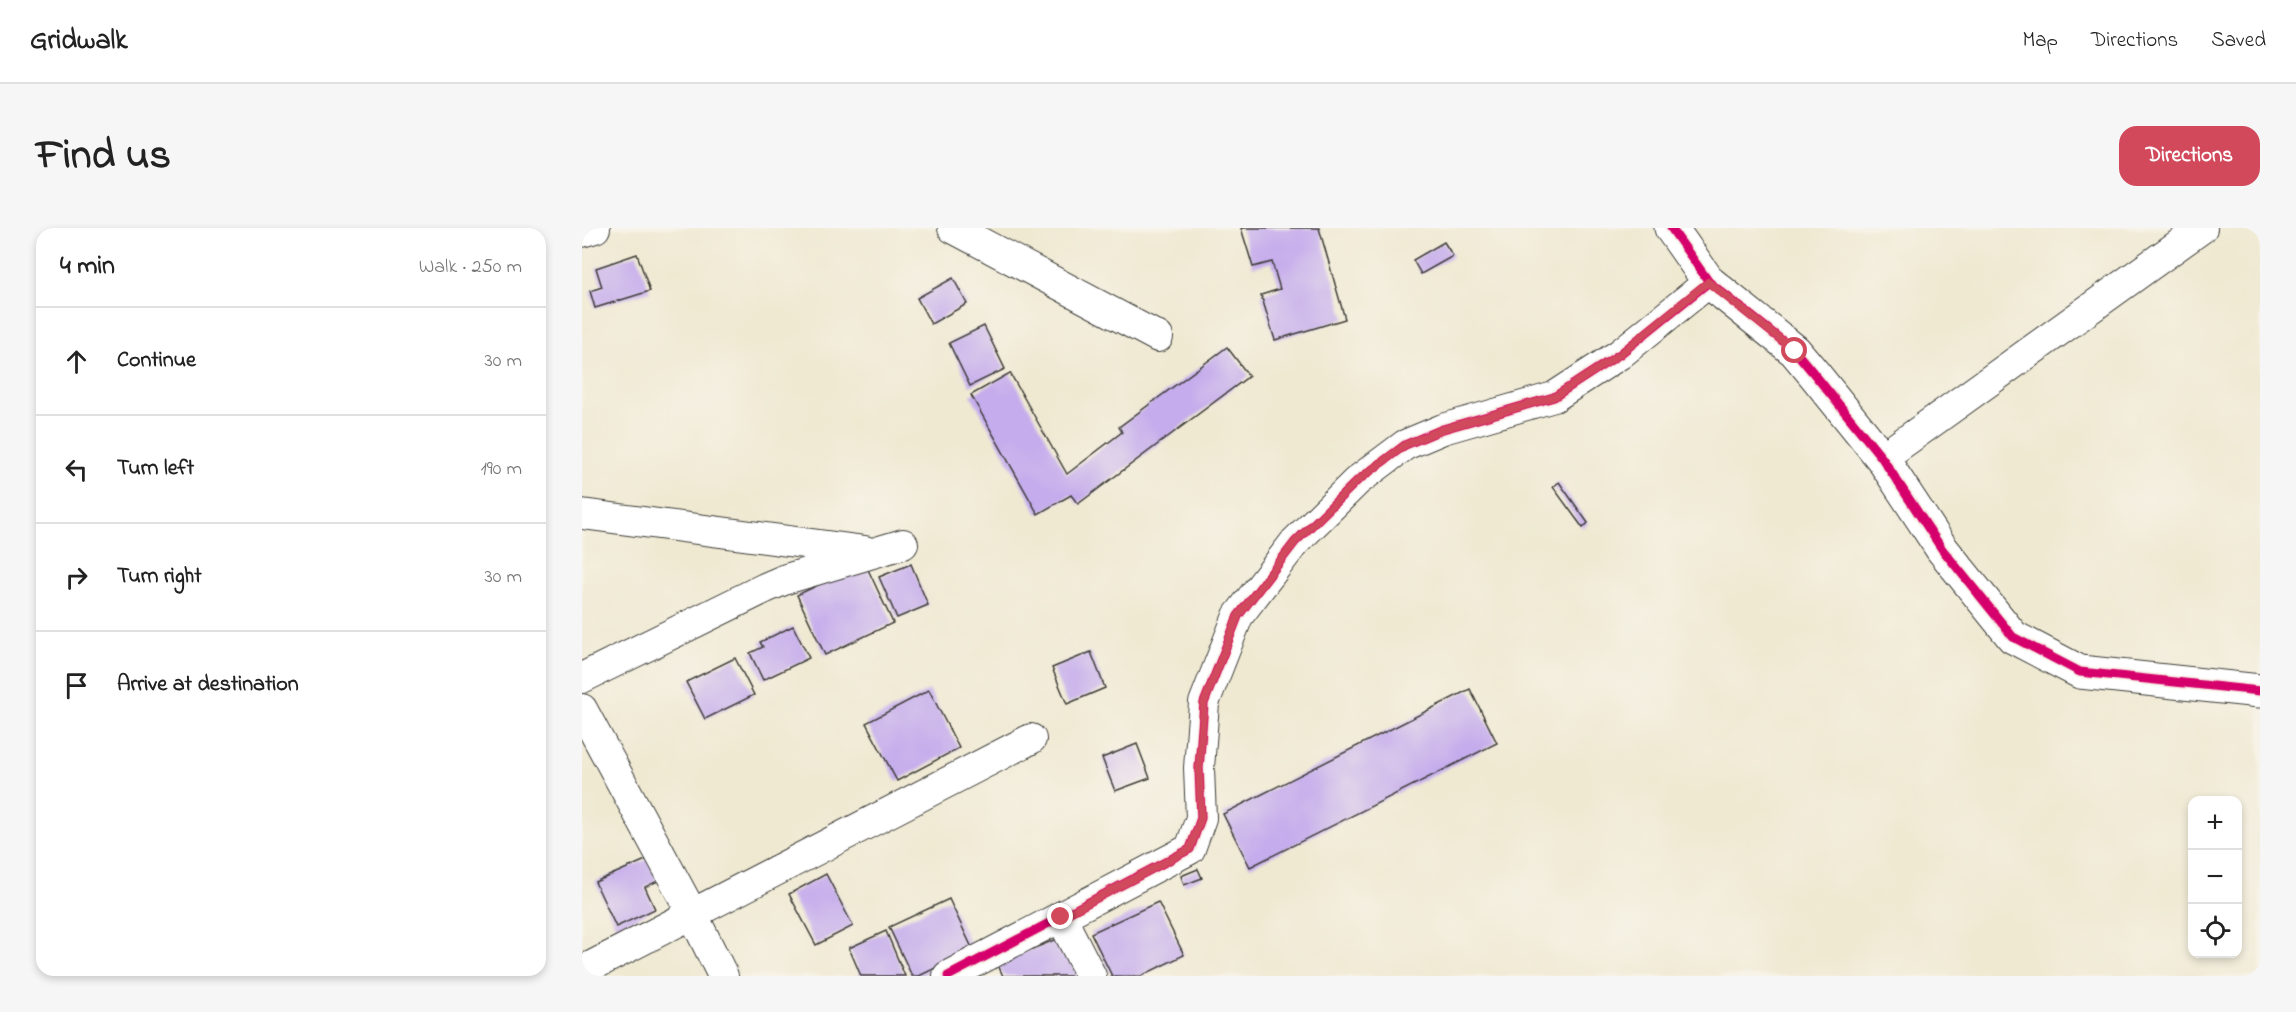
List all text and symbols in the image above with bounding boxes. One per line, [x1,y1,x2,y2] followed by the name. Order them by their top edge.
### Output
[30,21,127,62] text: Gridwalk
[2022,26,2058,56] text: Map
[2091,26,2178,56] text: Directions
[2211,26,2266,56] text: Saved
[36,126,171,187] text: Find us
[2119,126,2260,186] button: Directions
[60,248,115,286] text: 4 min
[419,253,522,282] text: Walk · 250 m
[1781,337,1807,363] route start
[60,345,93,378] icon: ahead
[117,345,196,377] text: Continue
[485,347,522,376] text: 30 m
[60,453,93,486] icon: left
[117,453,194,485] text: Turn left
[480,455,522,484] text: 190 m
[60,561,93,594] icon: right
[117,561,202,593] text: Turn right
[485,563,522,592] text: 30 m
[60,669,93,702] icon: arrive
[117,669,299,701] text: Arrive at destination
[2188,796,2242,958] map controls
[2188,796,2242,850] button: +
[2188,850,2242,904] button: −
[1047,903,1073,929] route end
[2188,904,2242,958] button: locate

